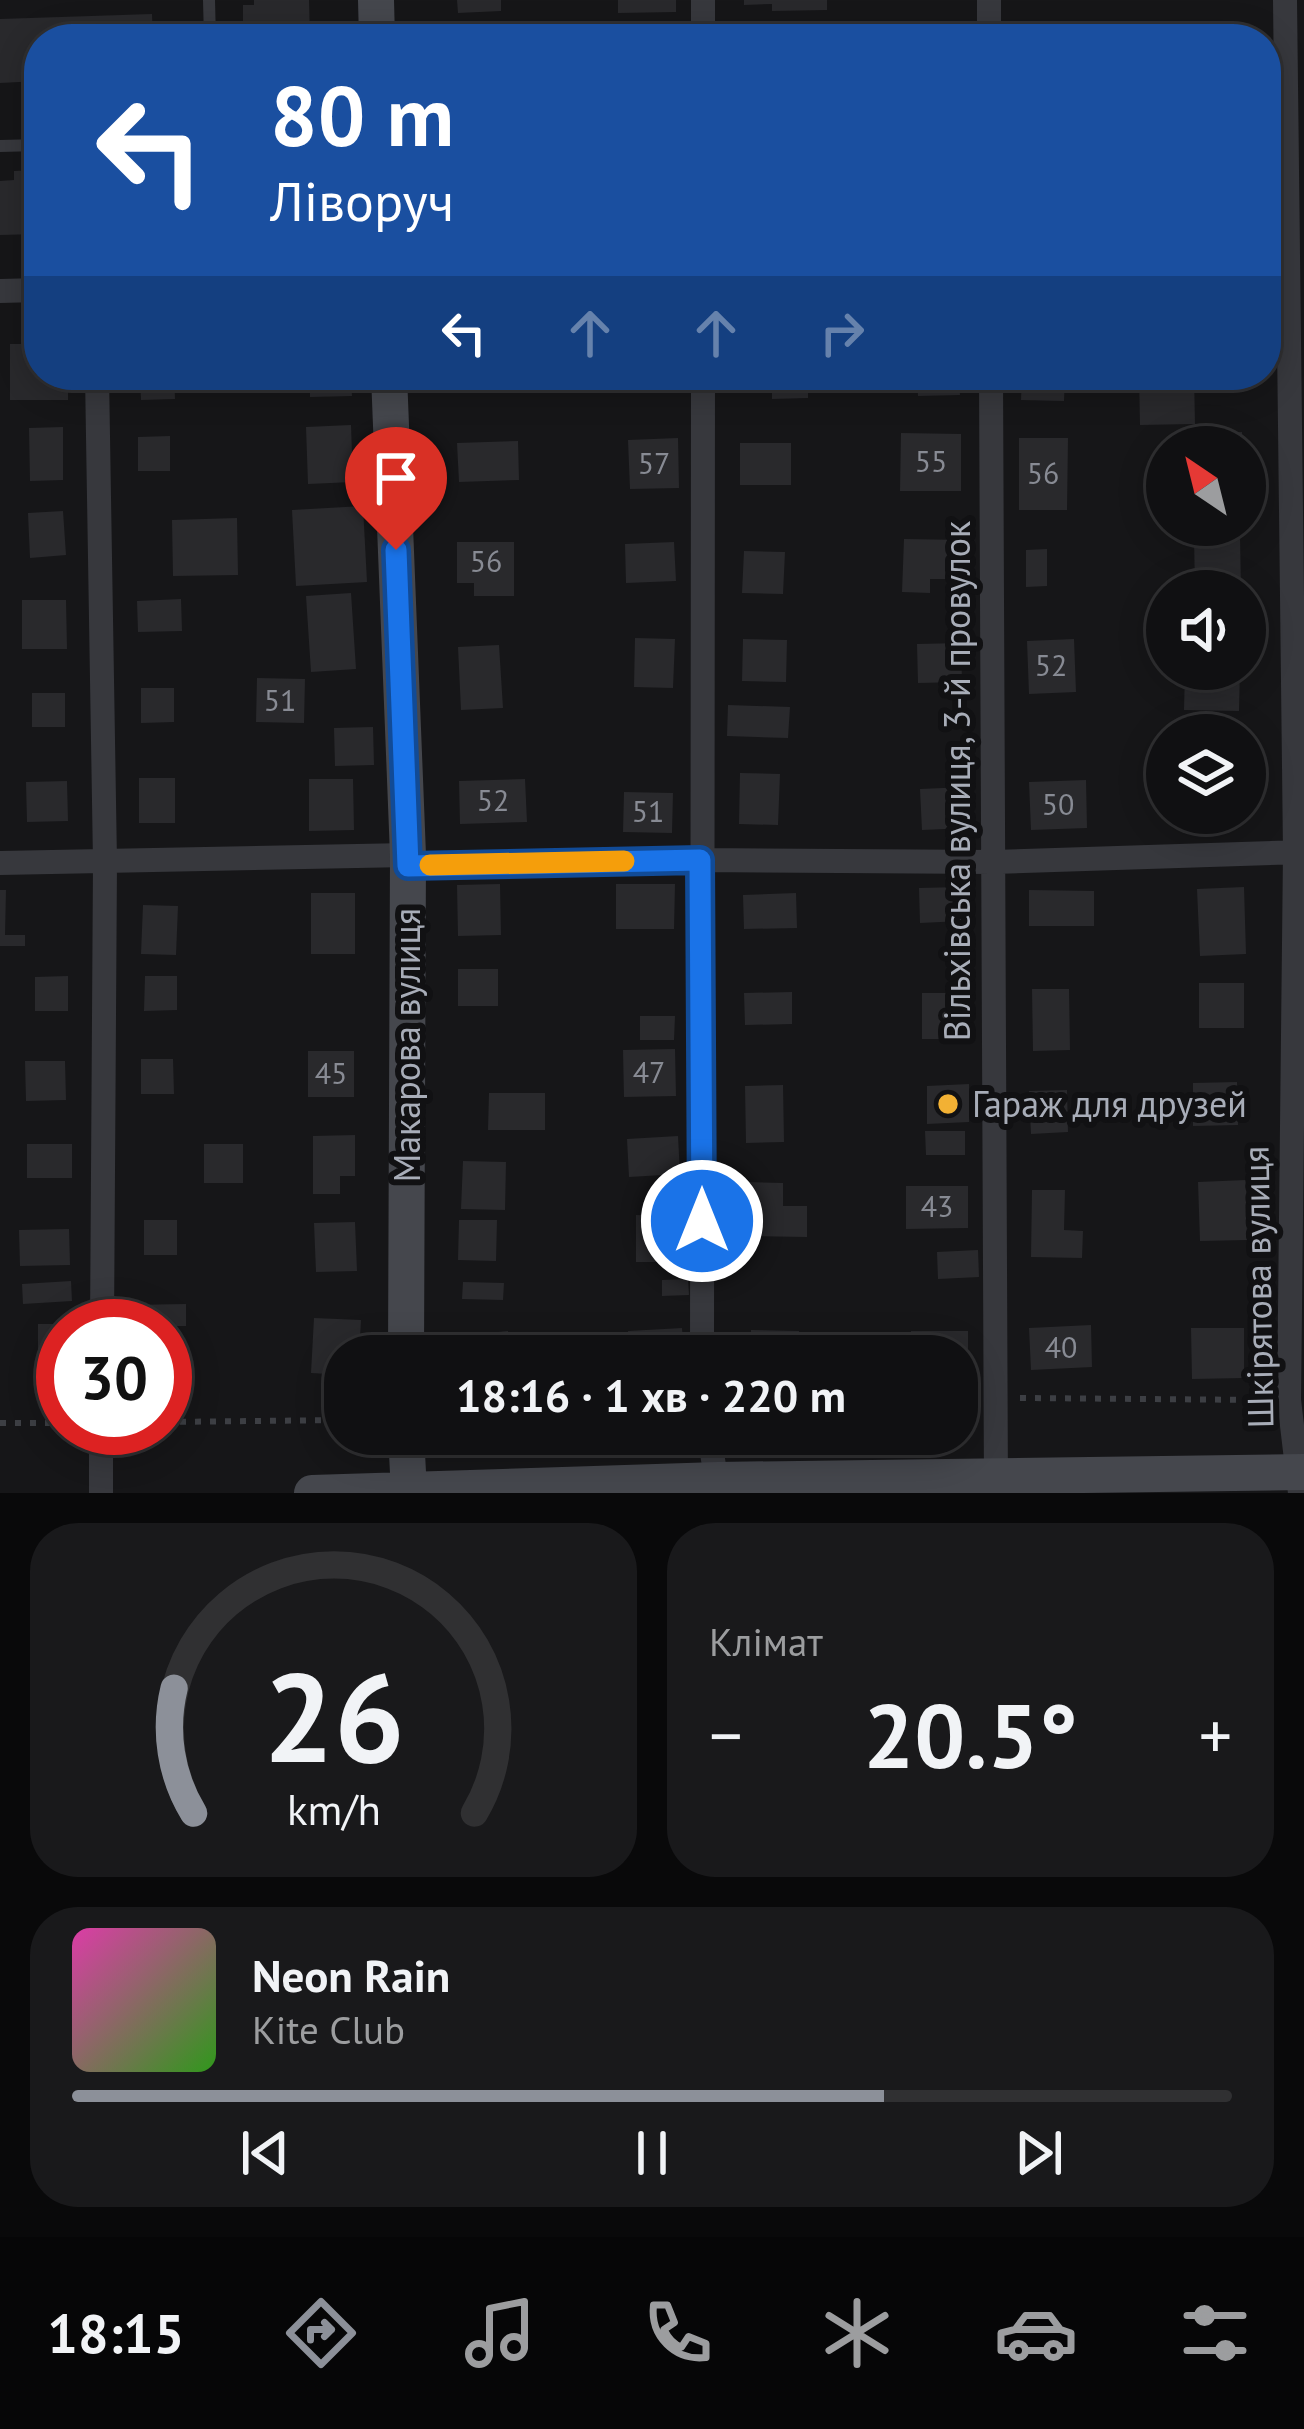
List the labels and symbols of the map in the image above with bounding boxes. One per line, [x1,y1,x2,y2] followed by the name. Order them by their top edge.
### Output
[1146,426,1266,546] north arrow
[345,427,447,550] pin
[915,441,947,480] house number: 55
[638,443,670,482] house number: 57
[1027,453,1059,492] house number: 56
[933,521,980,1041] street label: Вільхівська вулиця, 3-й провулок
[470,541,502,580] house number: 56
[1035,645,1067,684] house number: 52
[264,680,296,719] house number: 51
[477,780,509,819] house number: 52
[1042,784,1074,823] house number: 50
[632,791,664,830] house number: 51
[383,908,430,1182] street label: Макарова вулиця
[633,1052,665,1091] house number: 47
[315,1053,347,1092] house number: 45
[972,1080,1247,1127] place label: Гараж для друзей
[935,1091,961,1117] marker: Гараж для друзей
[1232,1145,1283,1429] street label: Шкірятова вулиця
[639,1158,765,1284] position arrow
[921,1186,953,1225] house number: 43
[36,1299,192,1455] speed limit sign: 30
[1045,1327,1077,1366] house number: 40

